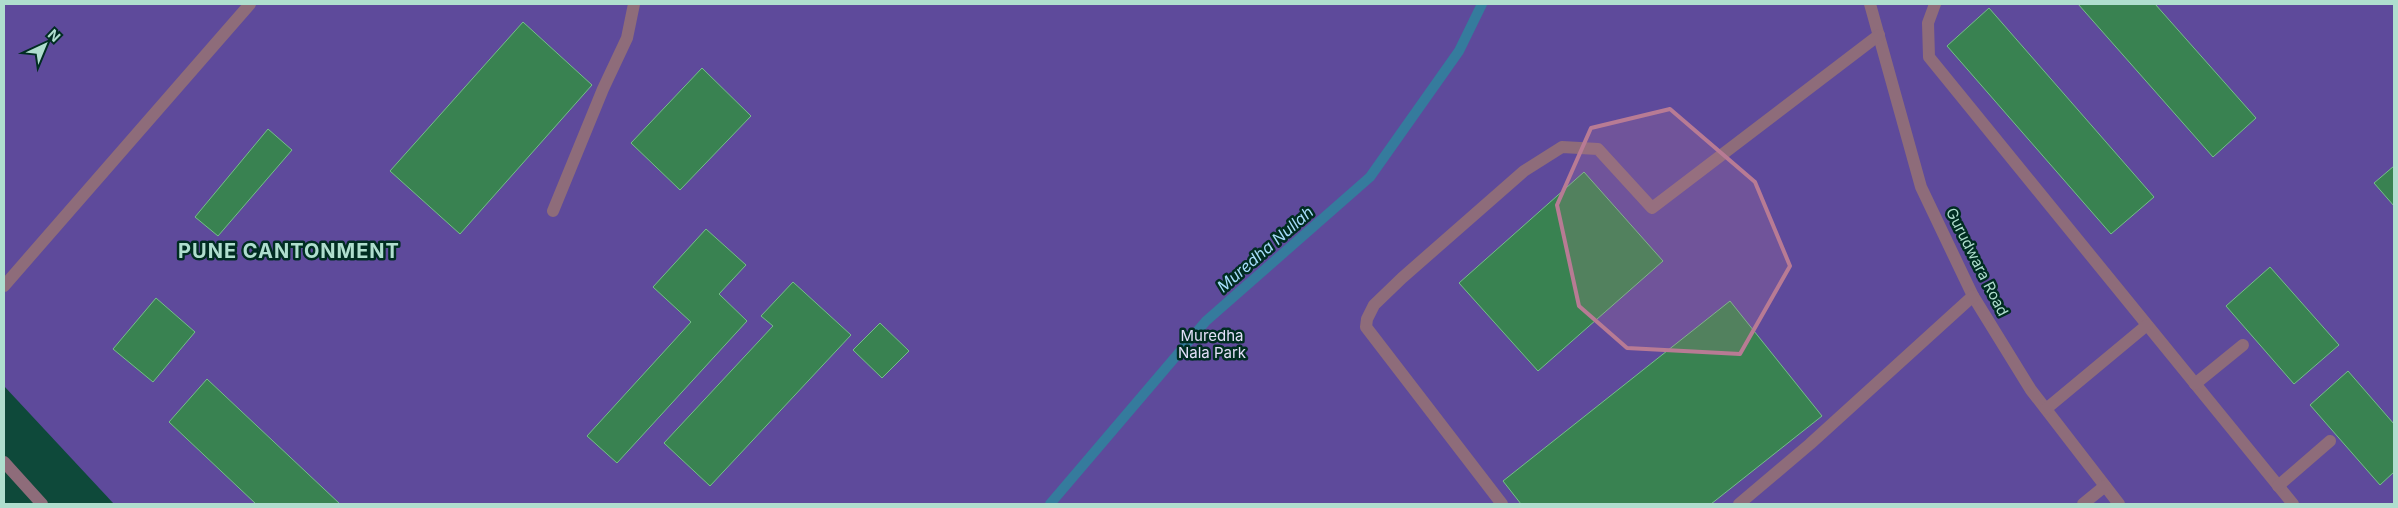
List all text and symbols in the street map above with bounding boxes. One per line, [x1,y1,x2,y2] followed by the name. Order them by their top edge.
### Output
[20,20,70,70] north arrow
[45,25,64,45] text: N
[1213,202,1317,296] water label: Muredha Nullah
[1942,204,2013,319] street label: Gurudwara Road
[178,239,400,263] district label: PUNE CANTONMENT
[1178,326,1247,362] park label: Muredha Nala Park

